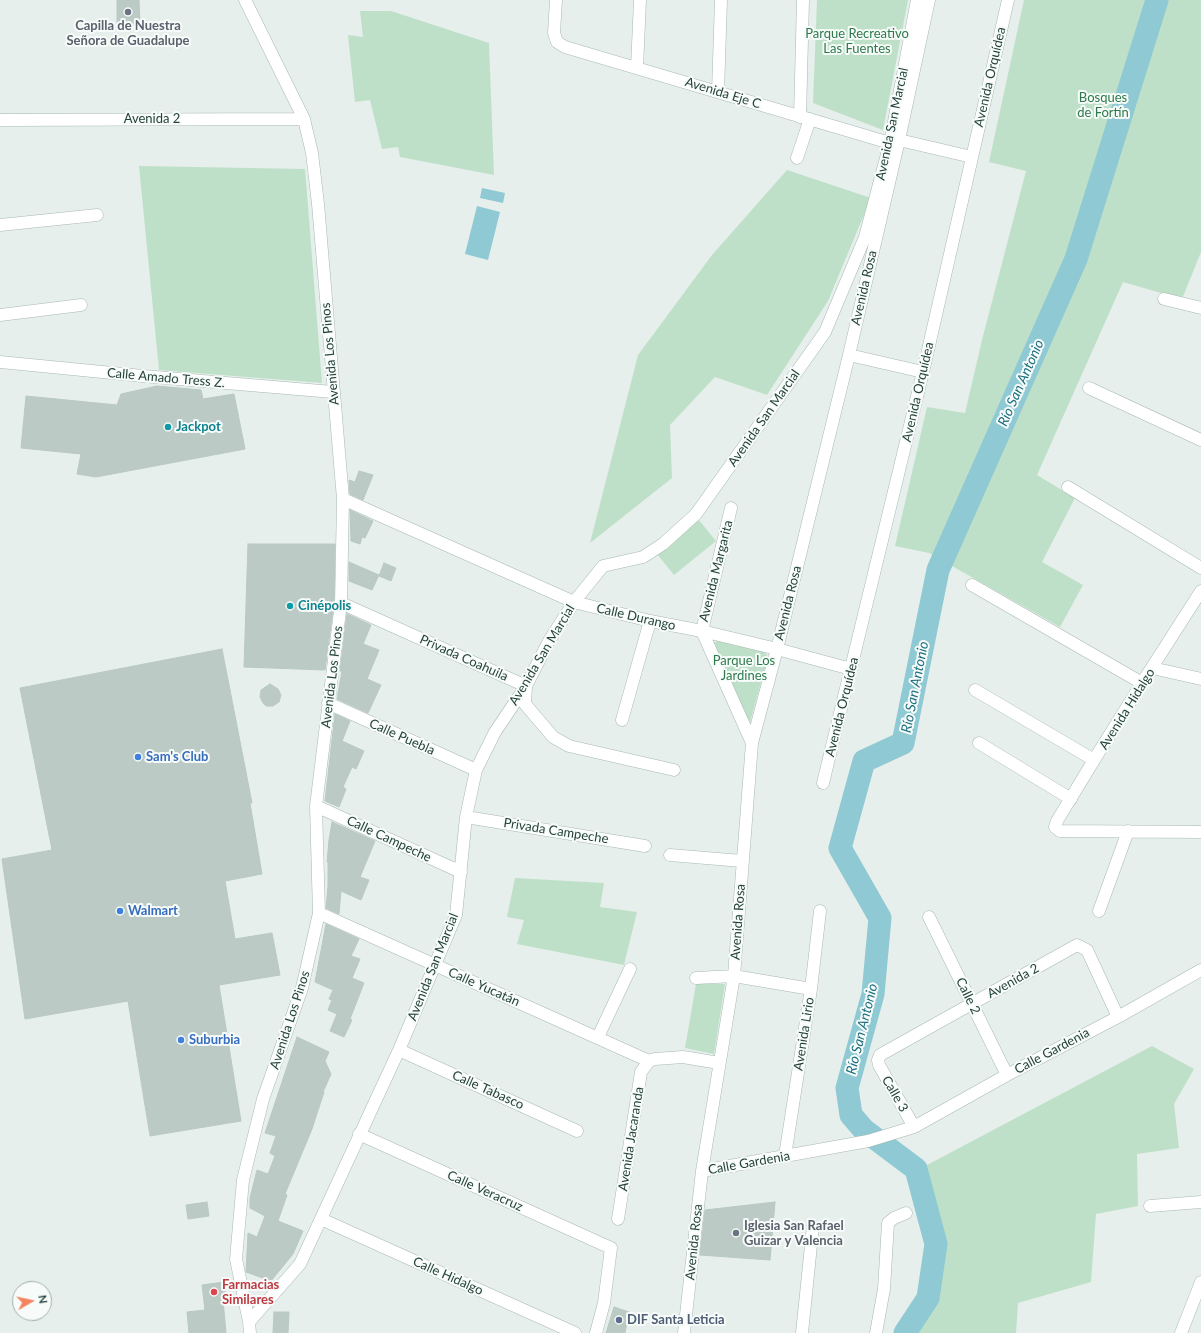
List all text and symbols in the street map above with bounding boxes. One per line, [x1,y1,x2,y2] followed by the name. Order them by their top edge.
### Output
[123,7,133,17] marker: Capilla de Nuestra Señora de Guadalupe
[67,18,189,49] place label: Capilla de Nuestra Señora de Guadalupe
[971,25,1009,129] street label: Avenida Orquídea
[805,26,909,57] park label: Parque Recreativo Las Fuentes
[872,66,912,182] street label: Avenida San Marcial
[683,74,763,112] street label: Avenida Eje C
[1077,90,1129,121] park label: Bosques de Fortín
[124,111,180,127] street label: Avenida 2
[848,249,880,327] street label: Avenida Rosa
[318,302,342,406] street label: Avenida Los Pinos
[994,337,1048,429] water label: Río San Antonio
[899,340,937,444] street label: Avenida Orquídea
[106,365,226,391] street label: Calle Amado Tress Z.
[725,367,803,469] street label: Avenida San Marcial
[176,419,221,435] place label: Jackpot
[163,422,173,432] marker: Jackpot
[696,519,736,623] street label: Avenida Margarita
[771,564,805,642] street label: Avenida Rosa
[298,598,351,614] place label: Cinépolis
[595,600,677,634] street label: Calle Durango
[285,601,295,611] marker: Cinépolis
[506,602,578,708] street label: Avenida San Marcial
[318,625,346,729] street label: Avenida Los Pinos
[417,632,511,684] street label: Privada Coahuila
[898,640,932,734] water label: Río San Antonio
[713,653,775,684] park label: Parque Los Jardines
[822,656,862,758] street label: Avenida Orquídea
[1096,665,1158,753] street label: Avenida Hidalgo
[367,716,437,758] street label: Calle Puebla
[146,749,208,765] place label: Sam's Club
[133,752,143,762] marker: Sam's Club
[344,813,434,865] street label: Calle Campeche
[502,815,610,847] street label: Privada Campeche
[728,883,748,961] street label: Avenida Rosa
[128,903,178,919] place label: Walmart
[115,906,125,916] marker: Walmart
[404,911,462,1023] street label: Avenida San Marcial
[984,960,1042,1002] street label: Avenida 2
[446,964,522,1010] street label: Calle Yucatán
[267,969,313,1071] street label: Avenida Los Pinos
[952,975,984,1017] street label: Calle 2
[843,982,881,1076] water label: Río San Antonio
[790,996,818,1072] street label: Avenida Lirio
[1012,1025,1092,1077] street label: Calle Gardenia
[189,1032,240,1048] place label: Suburbia
[176,1035,186,1045] marker: Suburbia
[450,1067,526,1113] street label: Calle Tabasco
[878,1073,912,1115] street label: Calle 3
[615,1086,647,1192] street label: Avenida Jacaranda
[707,1148,791,1178] street label: Calle Gardenia
[445,1167,525,1215] street label: Calle Veracruz
[682,1203,706,1281] street label: Avenida Rosa
[744,1218,844,1249] place label: Iglesia San Rafael Guizar y Valencia
[731,1228,741,1238] marker: Iglesia San Rafael Guizar y Valencia
[410,1254,486,1298] street label: Calle Hidalgo
[222,1277,279,1308] place label: Farmacias Similares
[12,1281,52,1321] north arrow
[209,1287,219,1297] marker: Farmacias Similares
[36,1294,50,1304] text: N
[627,1312,725,1328] place label: DIF Santa Leticia
[614,1315,624,1325] marker: DIF Santa Leticia

